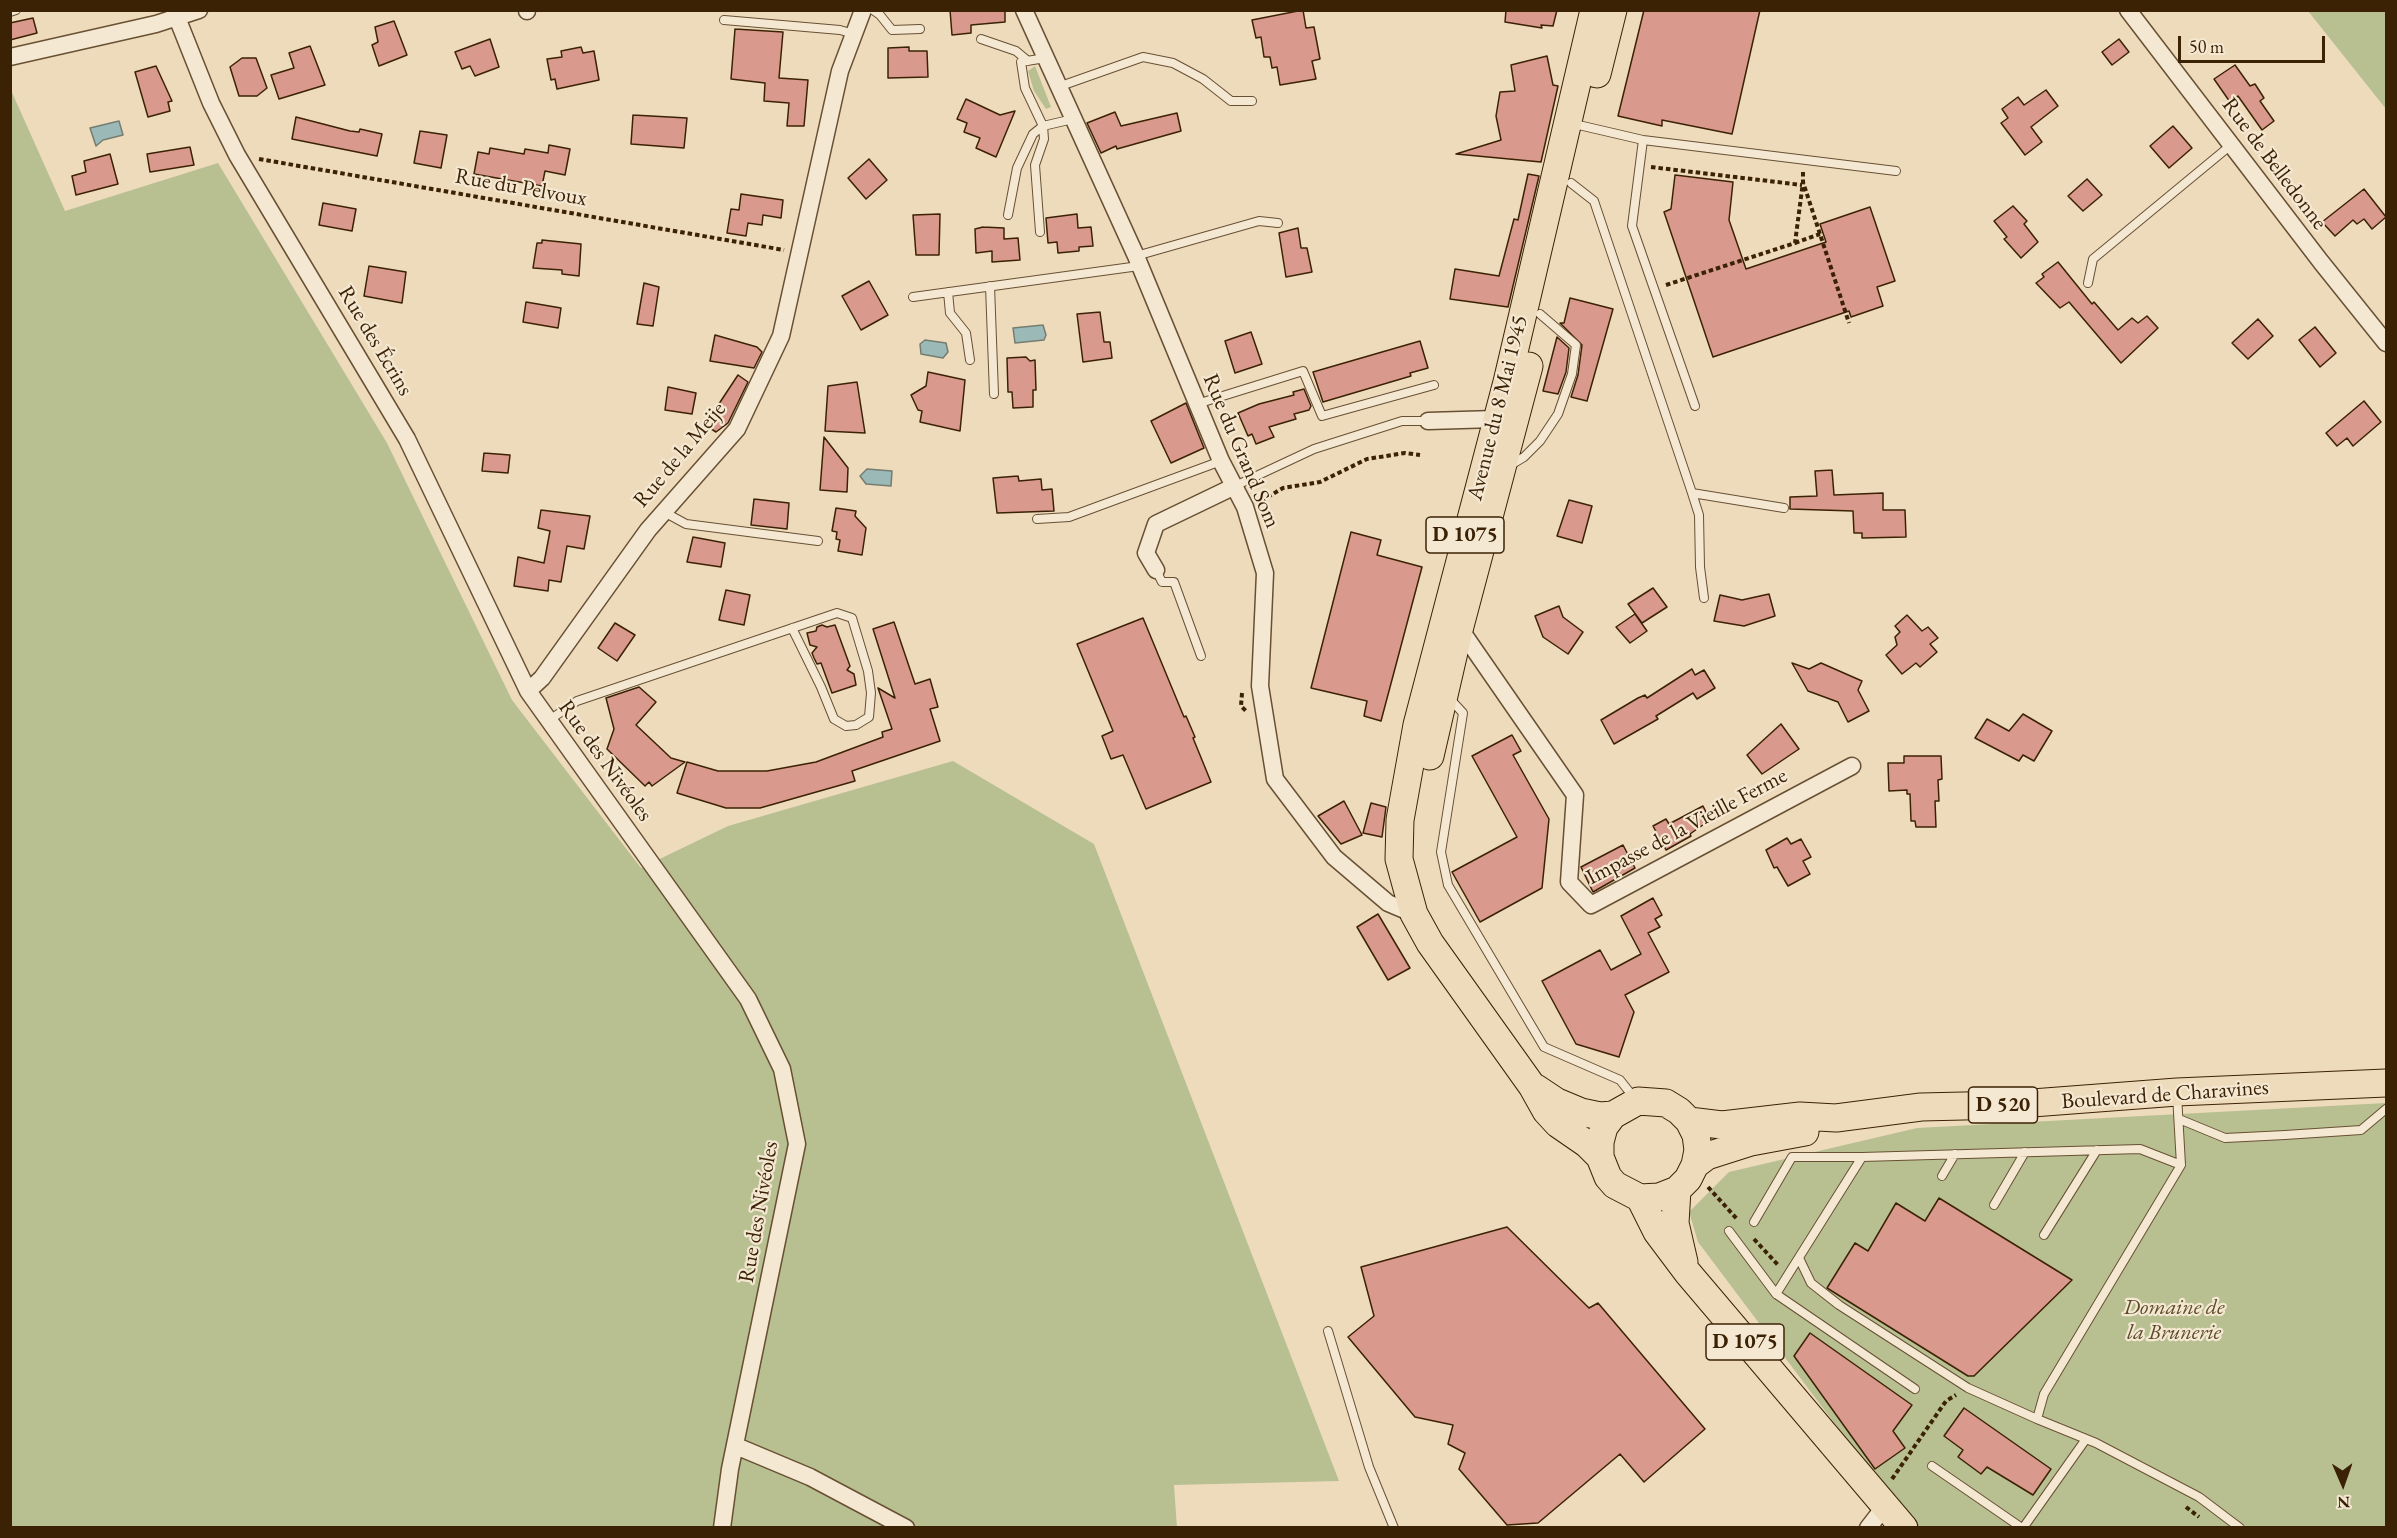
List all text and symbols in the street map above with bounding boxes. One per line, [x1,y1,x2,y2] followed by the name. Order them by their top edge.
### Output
[2181,24,2328,62] scale bar
[2189,35,2224,58] text: 50 m
[2216,93,2332,235] street label: Rue de Belledonne
[453,163,589,213] street label: Rue du Pelvoux
[332,281,418,401] street label: Rue des Écrins
[1462,313,1534,503] street label: Avenue du 8 Mai 1945
[1197,370,1285,532] street label: Rue du Grand Som
[628,397,732,513] street label: Rue de la Meije
[1426,517,1504,553] road number: D 1075
[552,695,658,827] street label: Rue des Nivéoles
[1582,763,1792,891] street label: Impasse de la Vieille Ferme
[2060,1075,2270,1115] street label: Boulevard de Charavines
[1968,1087,2038,1123] road number: D 520
[734,1139,784,1285] street label: Rue des Nivéoles
[2123,1295,2225,1346] park label: Domaine de la Brunerie
[1706,1324,1784,1360] road number: D 1075
[2313,1454,2373,1514] north arrow
[2337,1492,2350,1513] text: N

